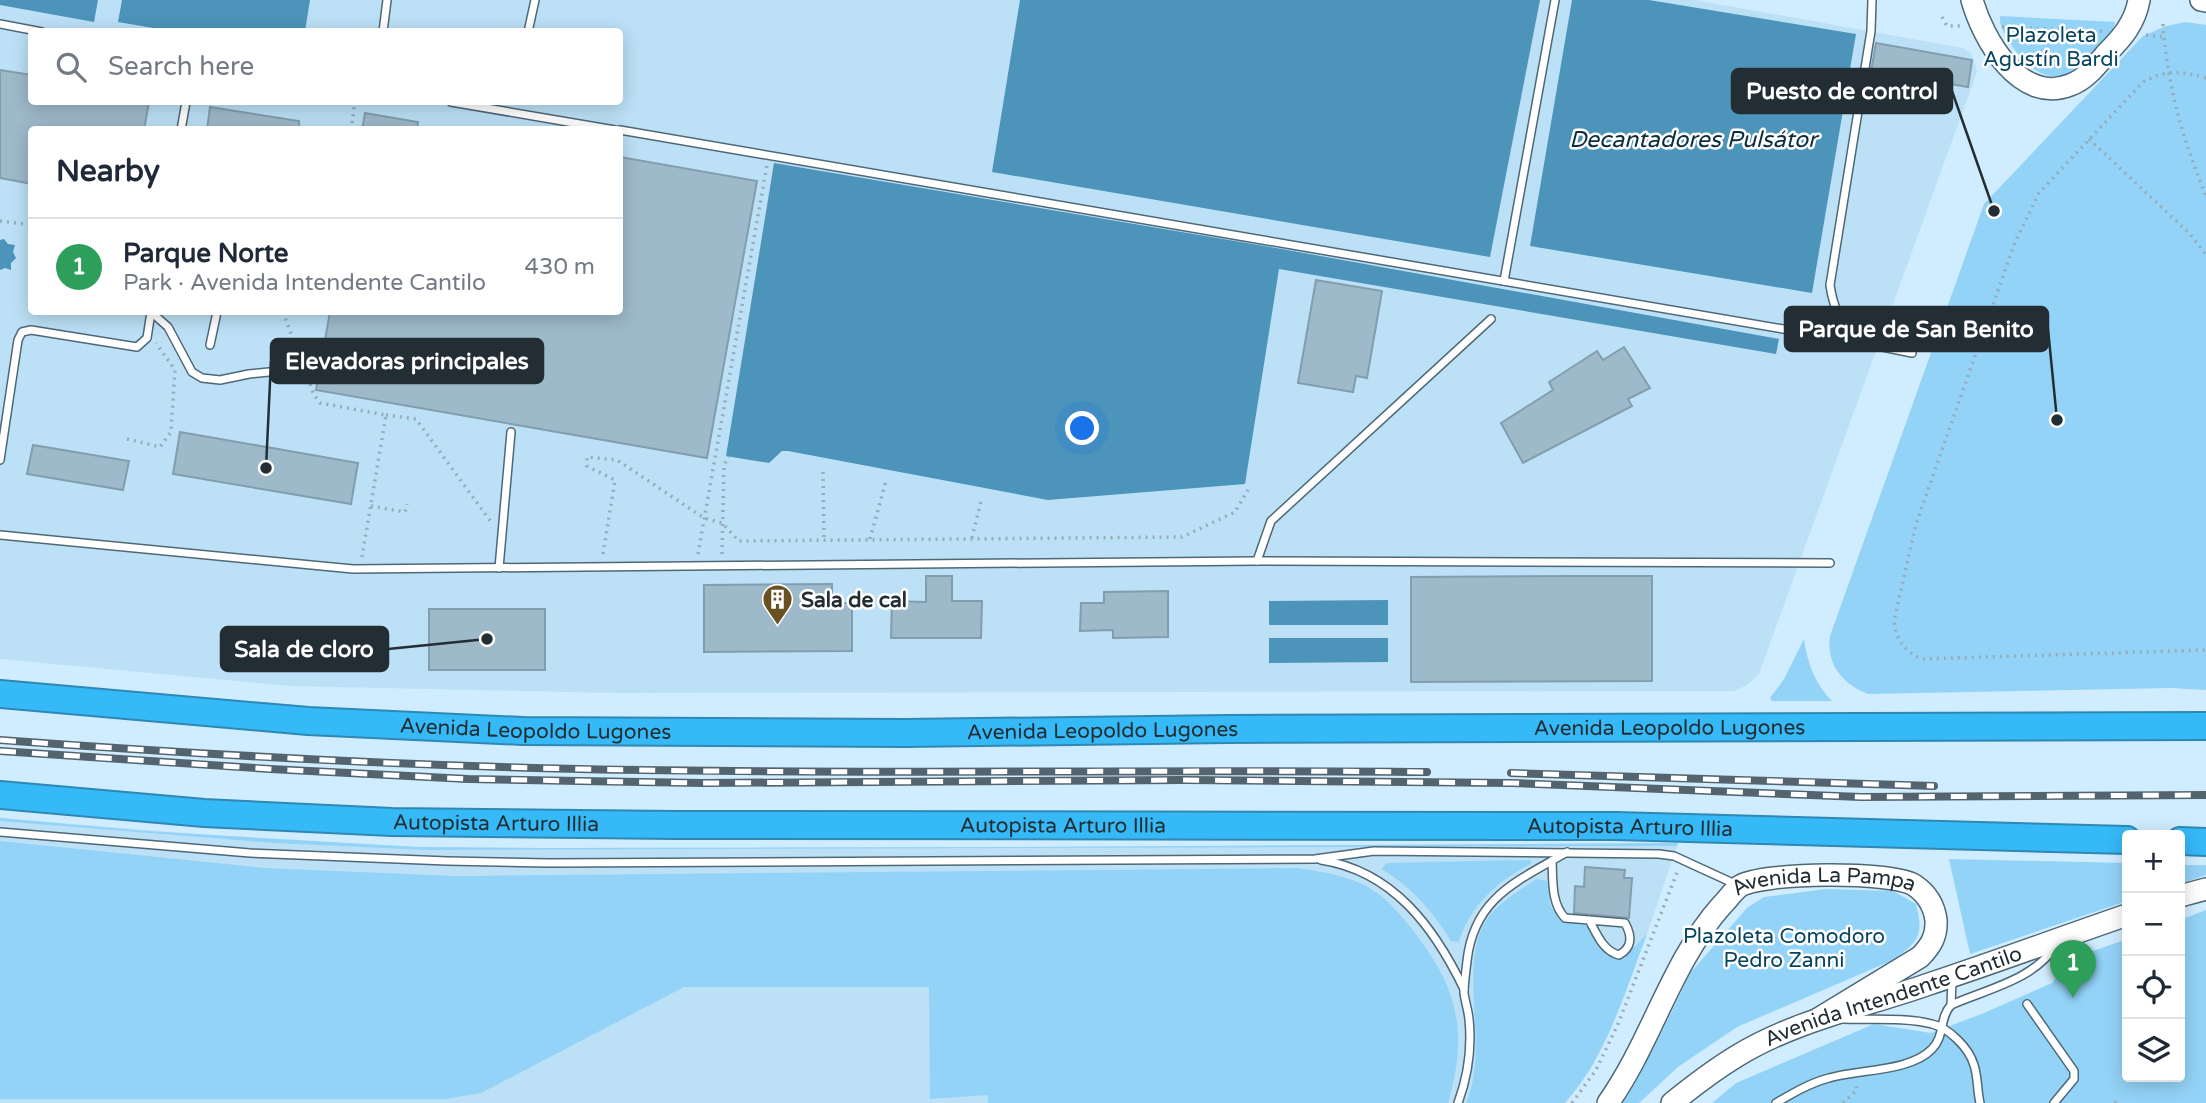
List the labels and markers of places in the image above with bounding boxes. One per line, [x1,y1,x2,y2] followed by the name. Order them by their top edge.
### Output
[1732,69,1952,113] callout: Puesto de control
[1785,307,2048,351] callout: Parque de San Benito
[271,339,543,383] callout: Elevadoras principales
[761,583,795,627] building icon: Sala de cal
[801,588,907,613] place label: Sala de cal
[221,627,388,671] callout: Sala de cloro
[2050,940,2096,998] pin: 1

